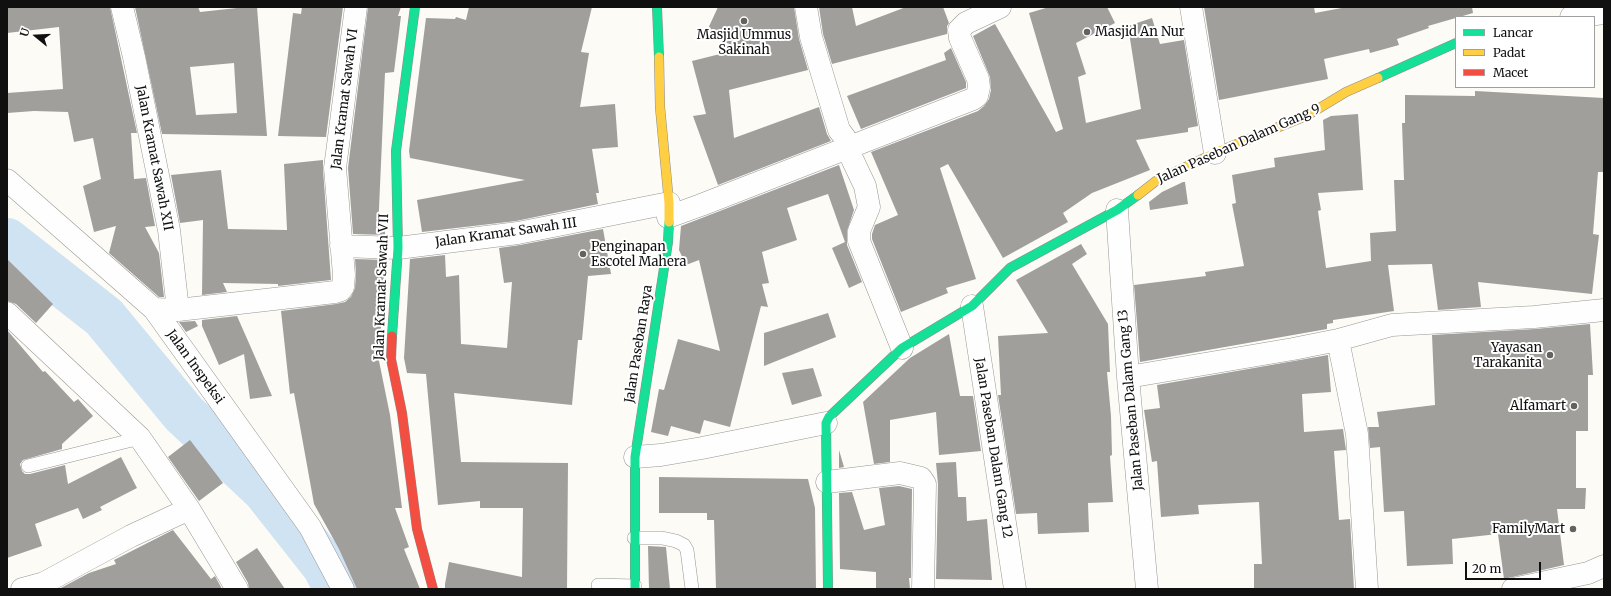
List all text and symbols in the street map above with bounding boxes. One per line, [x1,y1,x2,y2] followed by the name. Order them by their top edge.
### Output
[16,16,56,56] north arrow
[739,16,749,26] marker: Masjid Ummus Sakinah
[1455,16,1595,88] legend
[1095,24,1185,40] place label: Masjid An Nur
[1493,25,1533,40] text: Lancar
[17,26,33,38] text: U
[329,27,361,171] street label: Jalan Kramat Sawah VI
[697,27,791,58] place label: Masjid Ummus Sakinah
[1082,27,1092,37] marker: Masjid An Nur
[1493,45,1525,60] text: Padat
[1493,65,1528,80] text: Macet
[132,84,176,232] street label: Jalan Kramat Sawah XII
[1155,101,1323,187] street label: Jalan Paseban Dalam Gang 9
[372,213,392,361] street label: Jalan Kramat Sawah VII
[434,215,578,251] street label: Jalan Kramat Sawah III
[591,239,686,270] place label: Penginapan Escotel Mahera
[578,249,588,259] marker: Penginapan Escotel Mahera
[622,284,656,404] street label: Jalan Paseban Raya
[1115,309,1147,491] street label: Jalan Paseban Dalam Gang 13
[163,327,227,407] street label: Jalan Inspeksi
[1474,340,1542,371] place label: Yayasan Tarakanita
[1545,350,1555,360] marker: Yayasan Tarakanita
[971,357,1015,539] street label: Jalan Paseban Dalam Gang 12
[1510,398,1566,414] place label: Alfamart
[1569,401,1579,411] marker: Alfamart
[1492,521,1565,537] place label: FamilyMart
[1568,524,1578,534] marker: FamilyMart
[1467,554,1543,580] scale bar
[1472,561,1501,576] text: 20 m

